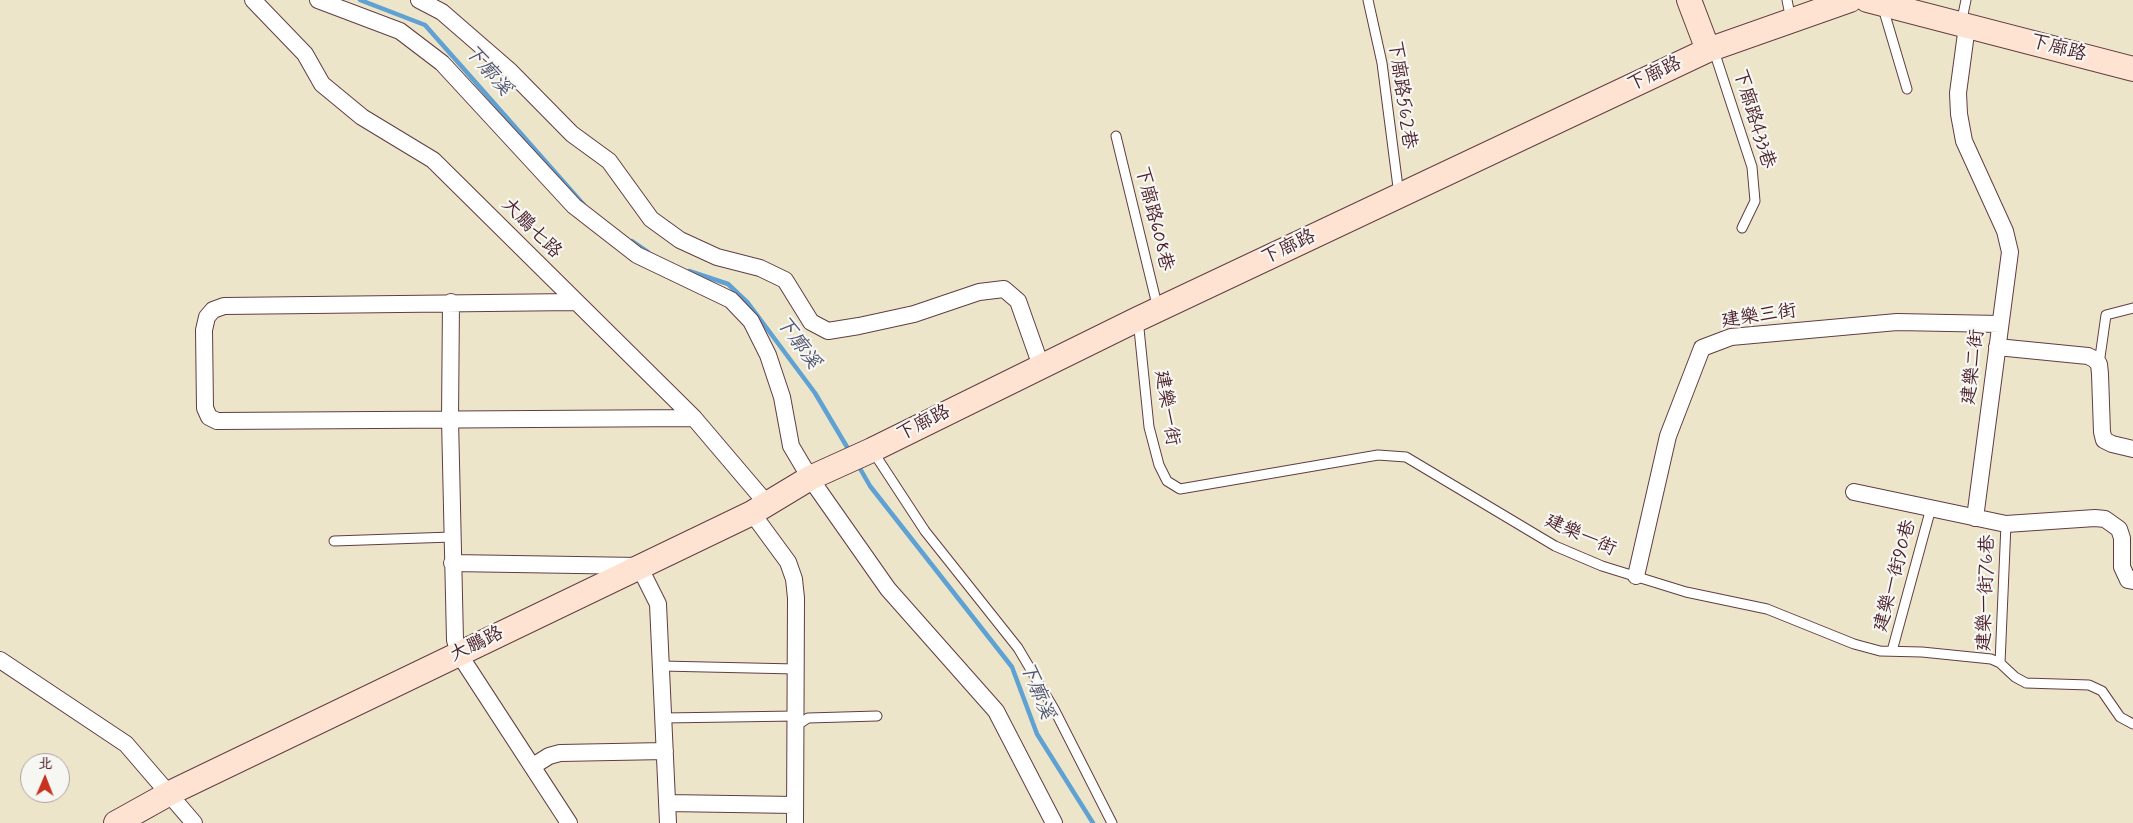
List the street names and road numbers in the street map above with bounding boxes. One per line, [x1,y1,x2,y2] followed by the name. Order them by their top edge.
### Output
[2028,31,2088,67] street label: 下廍路
[1382,39,1420,151] street label: 下廍路562巷
[1624,53,1686,97] street label: 下廍路
[1727,66,1779,172] street label: 下廍路433巷
[1129,164,1177,274] street label: 下廍路608巷
[496,194,566,264] street label: 大鵬七路
[1258,226,1320,270] street label: 下廍路
[1720,300,1798,334] street label: 建樂三街
[1958,328,1990,406] street label: 建樂二街
[1149,369,1183,447] street label: 建樂一街
[893,401,955,447] street label: 下廍路
[1541,510,1619,562] street label: 建樂一街
[1870,517,1922,635] street label: 建樂一街90巷
[1974,534,2000,652] street label: 建樂一街76巷
[446,622,508,668] street label: 大鵬路

